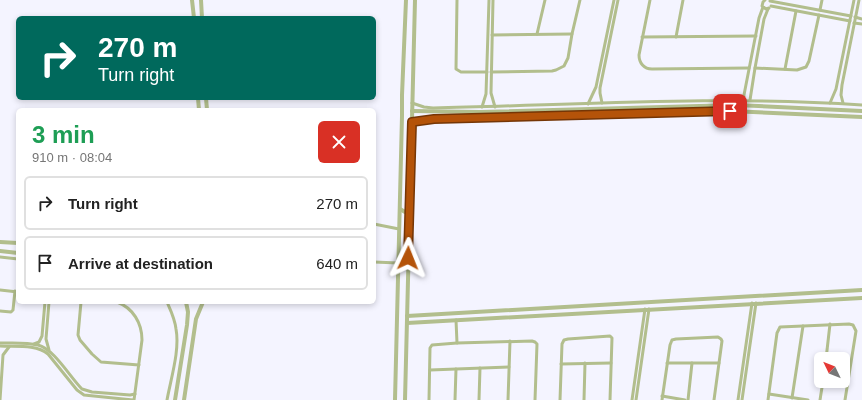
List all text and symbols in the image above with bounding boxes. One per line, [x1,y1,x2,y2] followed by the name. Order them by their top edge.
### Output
[32,32,84,84] icon: right
[98,32,177,63] text: 270 m
[98,65,174,85] text: Turn right
[713,94,747,128] pin
[719,100,741,122] icon: arrive
[32,121,95,148] text: 3 min
[318,121,360,163] button: close
[32,150,112,165] text: 910 m · 08:04
[34,192,56,214] icon: right
[68,195,138,212] text: Turn right
[316,195,358,212] text: 270 m
[387,237,429,279] position arrow
[34,252,56,274] icon: arrive
[68,255,213,272] text: Arrive at destination
[316,255,358,272] text: 640 m
[814,352,850,388] north arrow
[814,352,850,388] map controls

